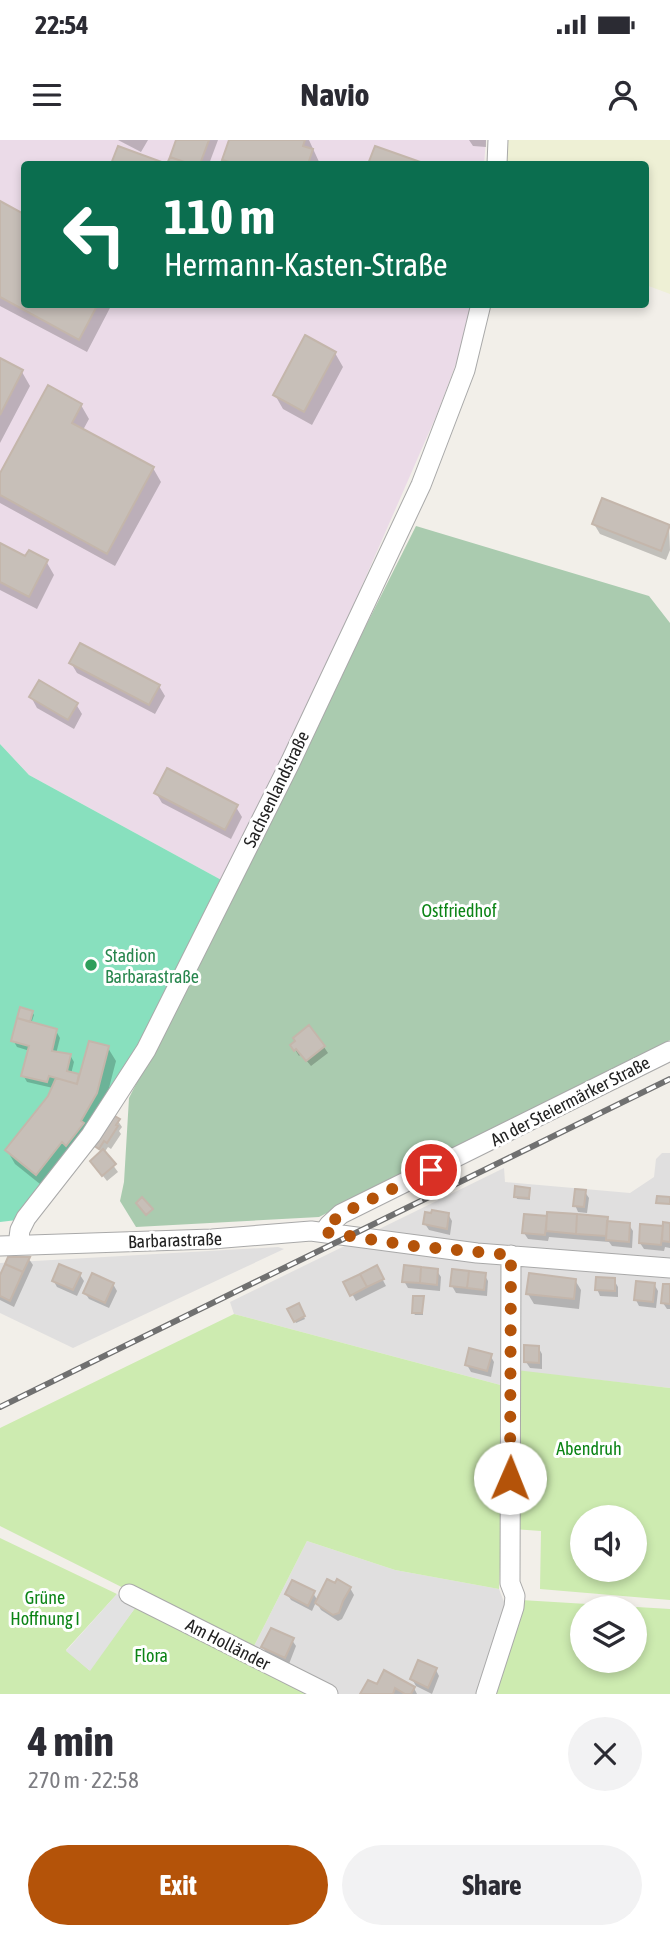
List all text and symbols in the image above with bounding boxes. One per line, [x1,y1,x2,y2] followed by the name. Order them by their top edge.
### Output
[35,10,89,40] text: 22:54
[28,76,66,114] icon: menu
[300,76,370,113] text: Navio
[604,76,642,114] icon: person
[164,188,275,244] text: 110 m
[49,189,140,280] icon: left
[164,246,448,283] text: Hermann-Kasten-Straße
[239,728,313,850] street label: Sachsenlandstraße
[421,900,497,921] park label: Ostfriedhof
[105,945,199,987] place label: Stadion Barbarastraße
[83,957,99,973] marker: Stadion Barbarastraße
[487,1052,653,1150] street label: An der Steiermärker Straße
[401,1140,461,1200] pin
[412,1151,450,1189] icon: arrive
[128,1228,222,1252] street label: Barbarastraße
[556,1438,622,1459] park label: Abendruh
[473,1441,547,1515] position arrow
[570,1505,647,1673] map controls
[570,1505,647,1582] button: sound
[10,1587,80,1629] park label: Grüne Hoffnung I
[570,1596,647,1673] button: layers
[182,1614,274,1675] street label: Am Holländer
[134,1645,168,1666] park label: Flora
[28,1717,114,1765] text: 4 min
[568,1717,642,1791] button: close
[28,1767,139,1793] text: 270 m · 22:58
[28,1845,328,1925] button: Exit
[342,1845,642,1925] button: Share

